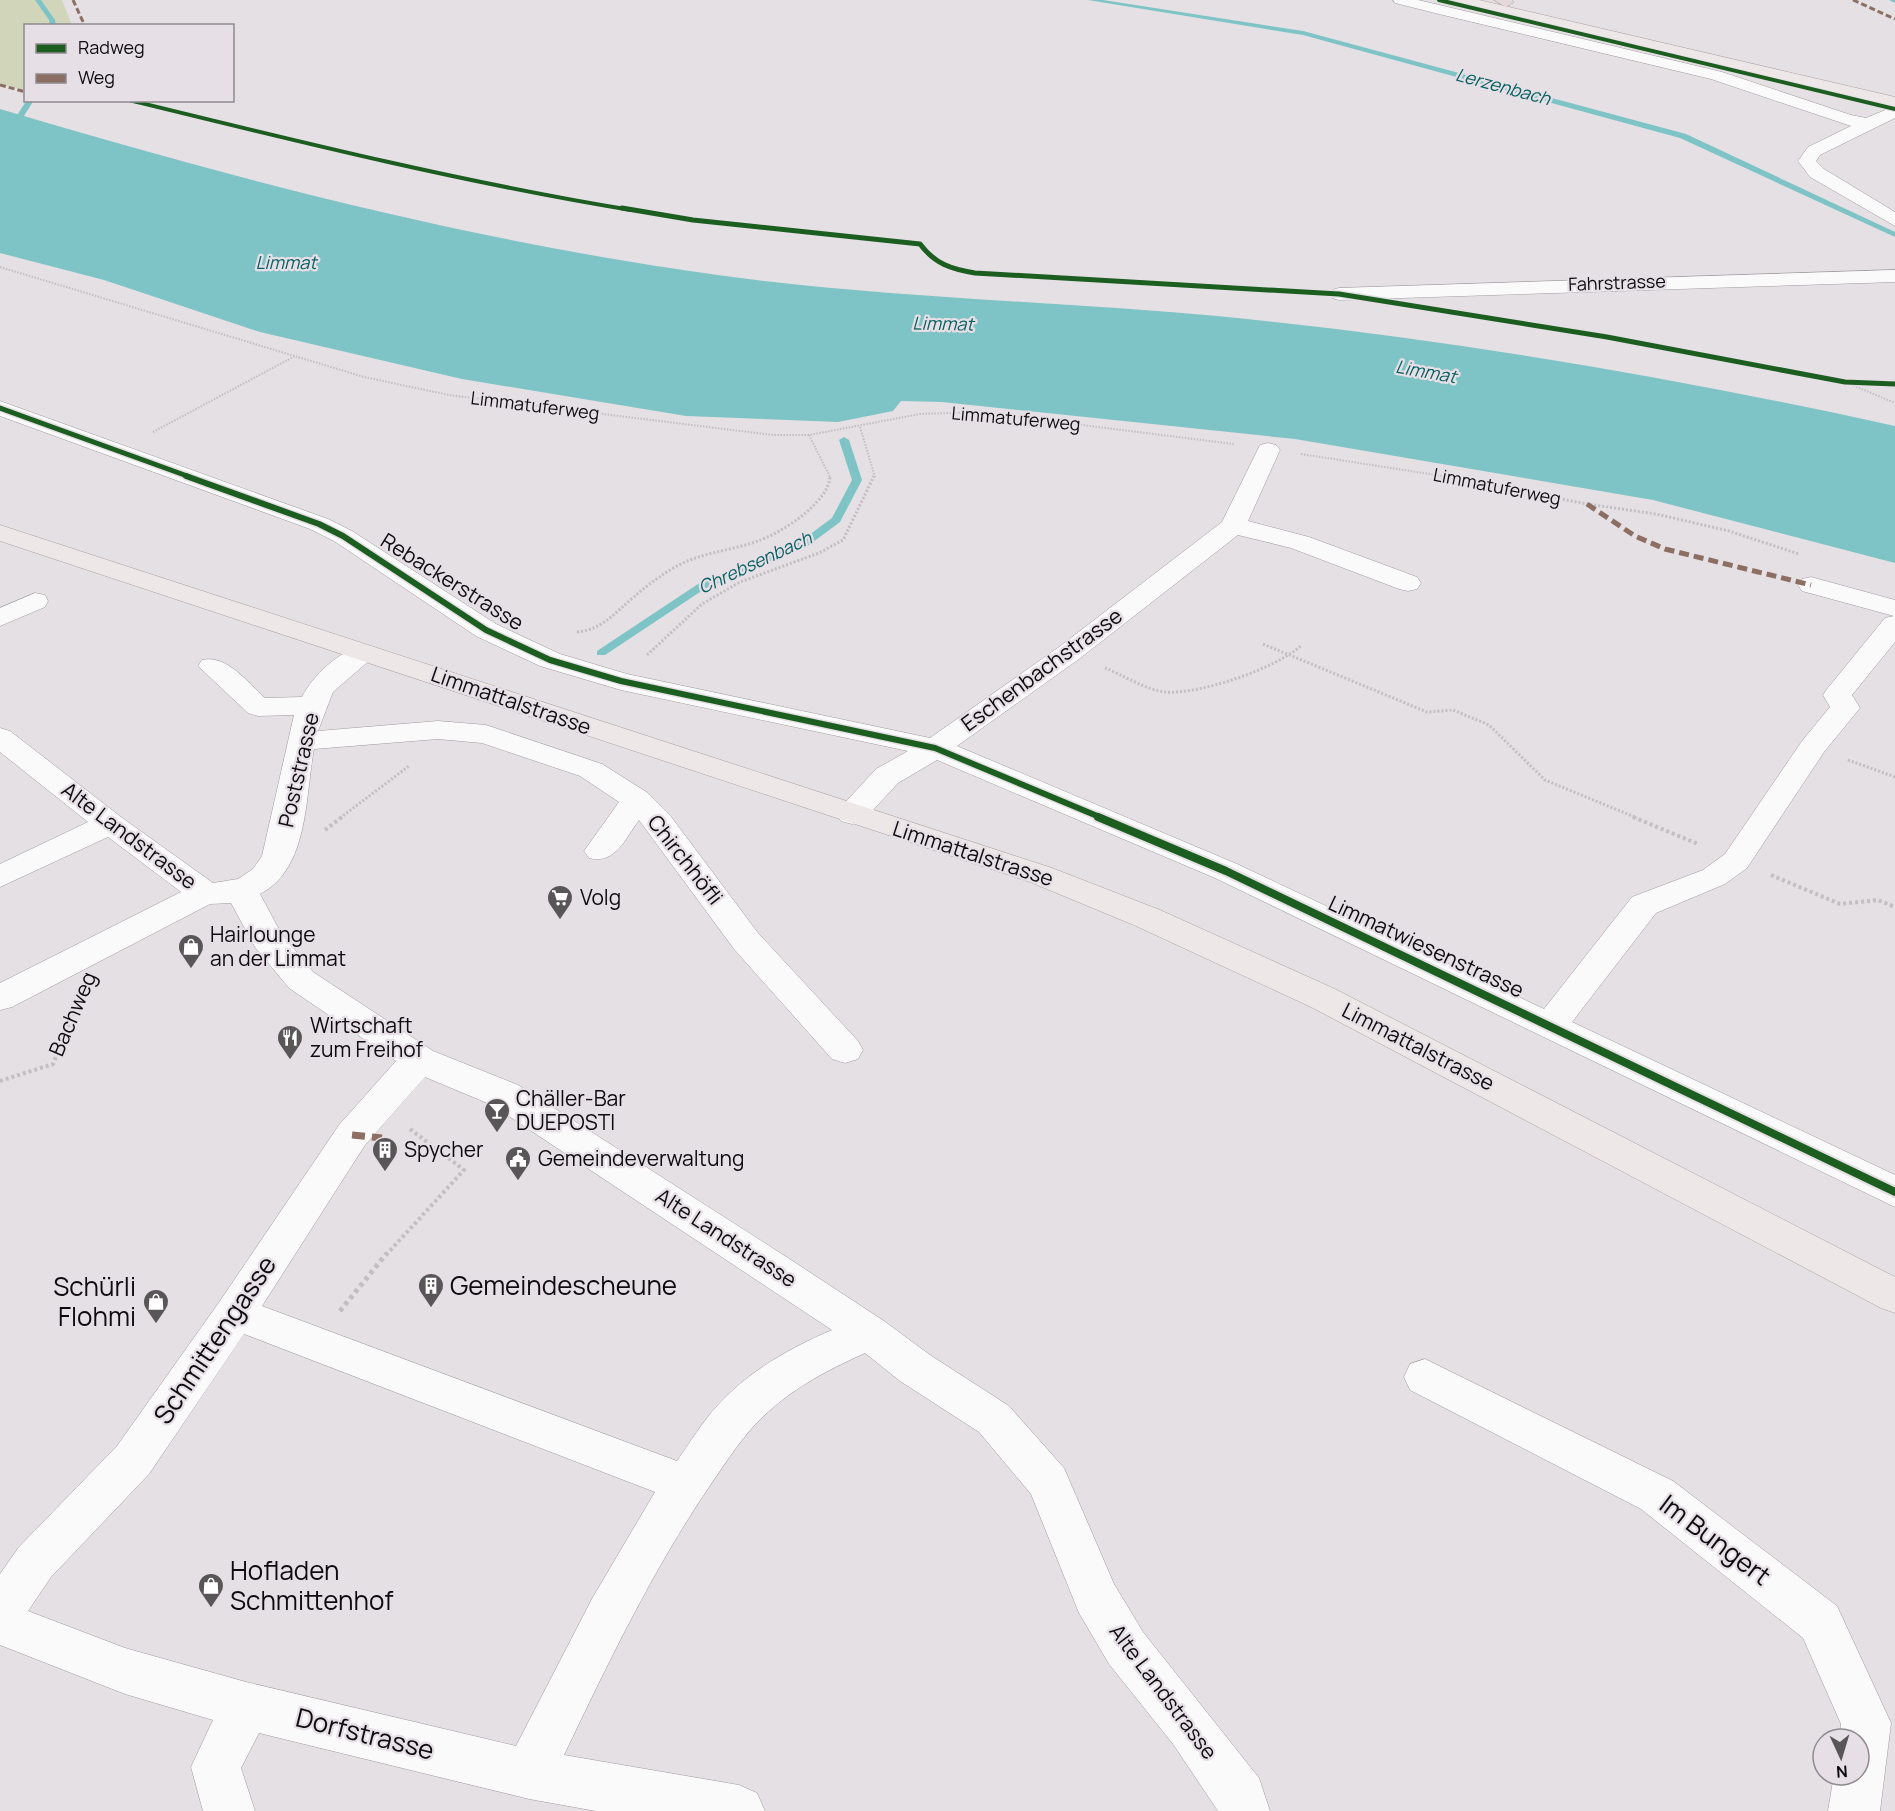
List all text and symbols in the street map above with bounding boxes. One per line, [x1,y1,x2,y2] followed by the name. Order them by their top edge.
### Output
[24,24,234,102] legend
[78,35,145,59] text: Radweg
[1453,62,1555,111] water label: Lerzenbach
[78,65,115,89] text: Weg
[255,250,318,274] water label: Limmat
[1568,268,1666,296] street label: Fahrstrasse
[912,310,976,336] water label: Limmat
[1394,354,1460,388] water label: Limmat
[469,385,601,425] street label: Limmatuferweg
[951,400,1082,436] street label: Limmatuferweg
[1431,462,1563,510] street label: Limmatuferweg
[694,525,816,599] water label: Chrebsenbach
[376,526,529,636] street label: Rebackerstrasse
[955,601,1127,737] street label: Eschenbachstrasse
[428,660,595,741] street label: Limmattalstrasse
[271,710,325,830] street label: Poststrasse
[56,775,203,895] street label: Alte Landstrasse
[642,809,730,910] street label: Chirchhöfli
[889,814,1057,892] street label: Limmattalstrasse
[545,883,575,921] supermarket icon: Volg
[580,883,621,911] place label: Volg
[1324,888,1529,1004] street label: Limmatwiesenstrasse
[210,920,346,972] place label: Hairlounge an der Limmat
[176,932,206,970] shop icon: Hairlounge an der Limmat
[42,967,102,1060] street label: Bachweg
[1337,996,1499,1097] street label: Limmattalstrasse
[310,1011,424,1063] place label: Wirtschaft zum Freihof
[275,1023,305,1061] restaurant icon: Wirtschaft zum Freihof
[516,1084,626,1136] place label: Chäller-Bar DUEPOSTI
[482,1096,512,1134] bar icon: Chäller-Bar DUEPOSTI
[370,1135,400,1173] building icon: Spycher
[404,1135,484,1163] place label: Spycher
[503,1144,533,1182] public building icon: Gemeindeverwaltung
[538,1144,744,1172] place label: Gemeindeverwaltung
[651,1181,802,1293] street label: Alte Landstrasse
[144,1248,284,1431] street label: Schmittengasse
[450,1267,677,1303] place label: Gemeindescheune
[53,1268,136,1334] place label: Schürli Flohmi
[416,1271,446,1309] building icon: Gemeindescheune
[141,1287,171,1325] shop icon: Schürli Flohmi
[1653,1486,1779,1593] street label: Im Bungert
[230,1552,394,1618] place label: Hofladen Schmittenhof
[196,1571,226,1609] shop icon: Hofladen Schmittenhof
[1104,1618,1224,1765] street label: Alte Landstrasse
[292,1698,438,1768] street label: Dorfstrasse
[1811,1727,1871,1787] north arrow
[1836,1761,1849,1783] text: N

